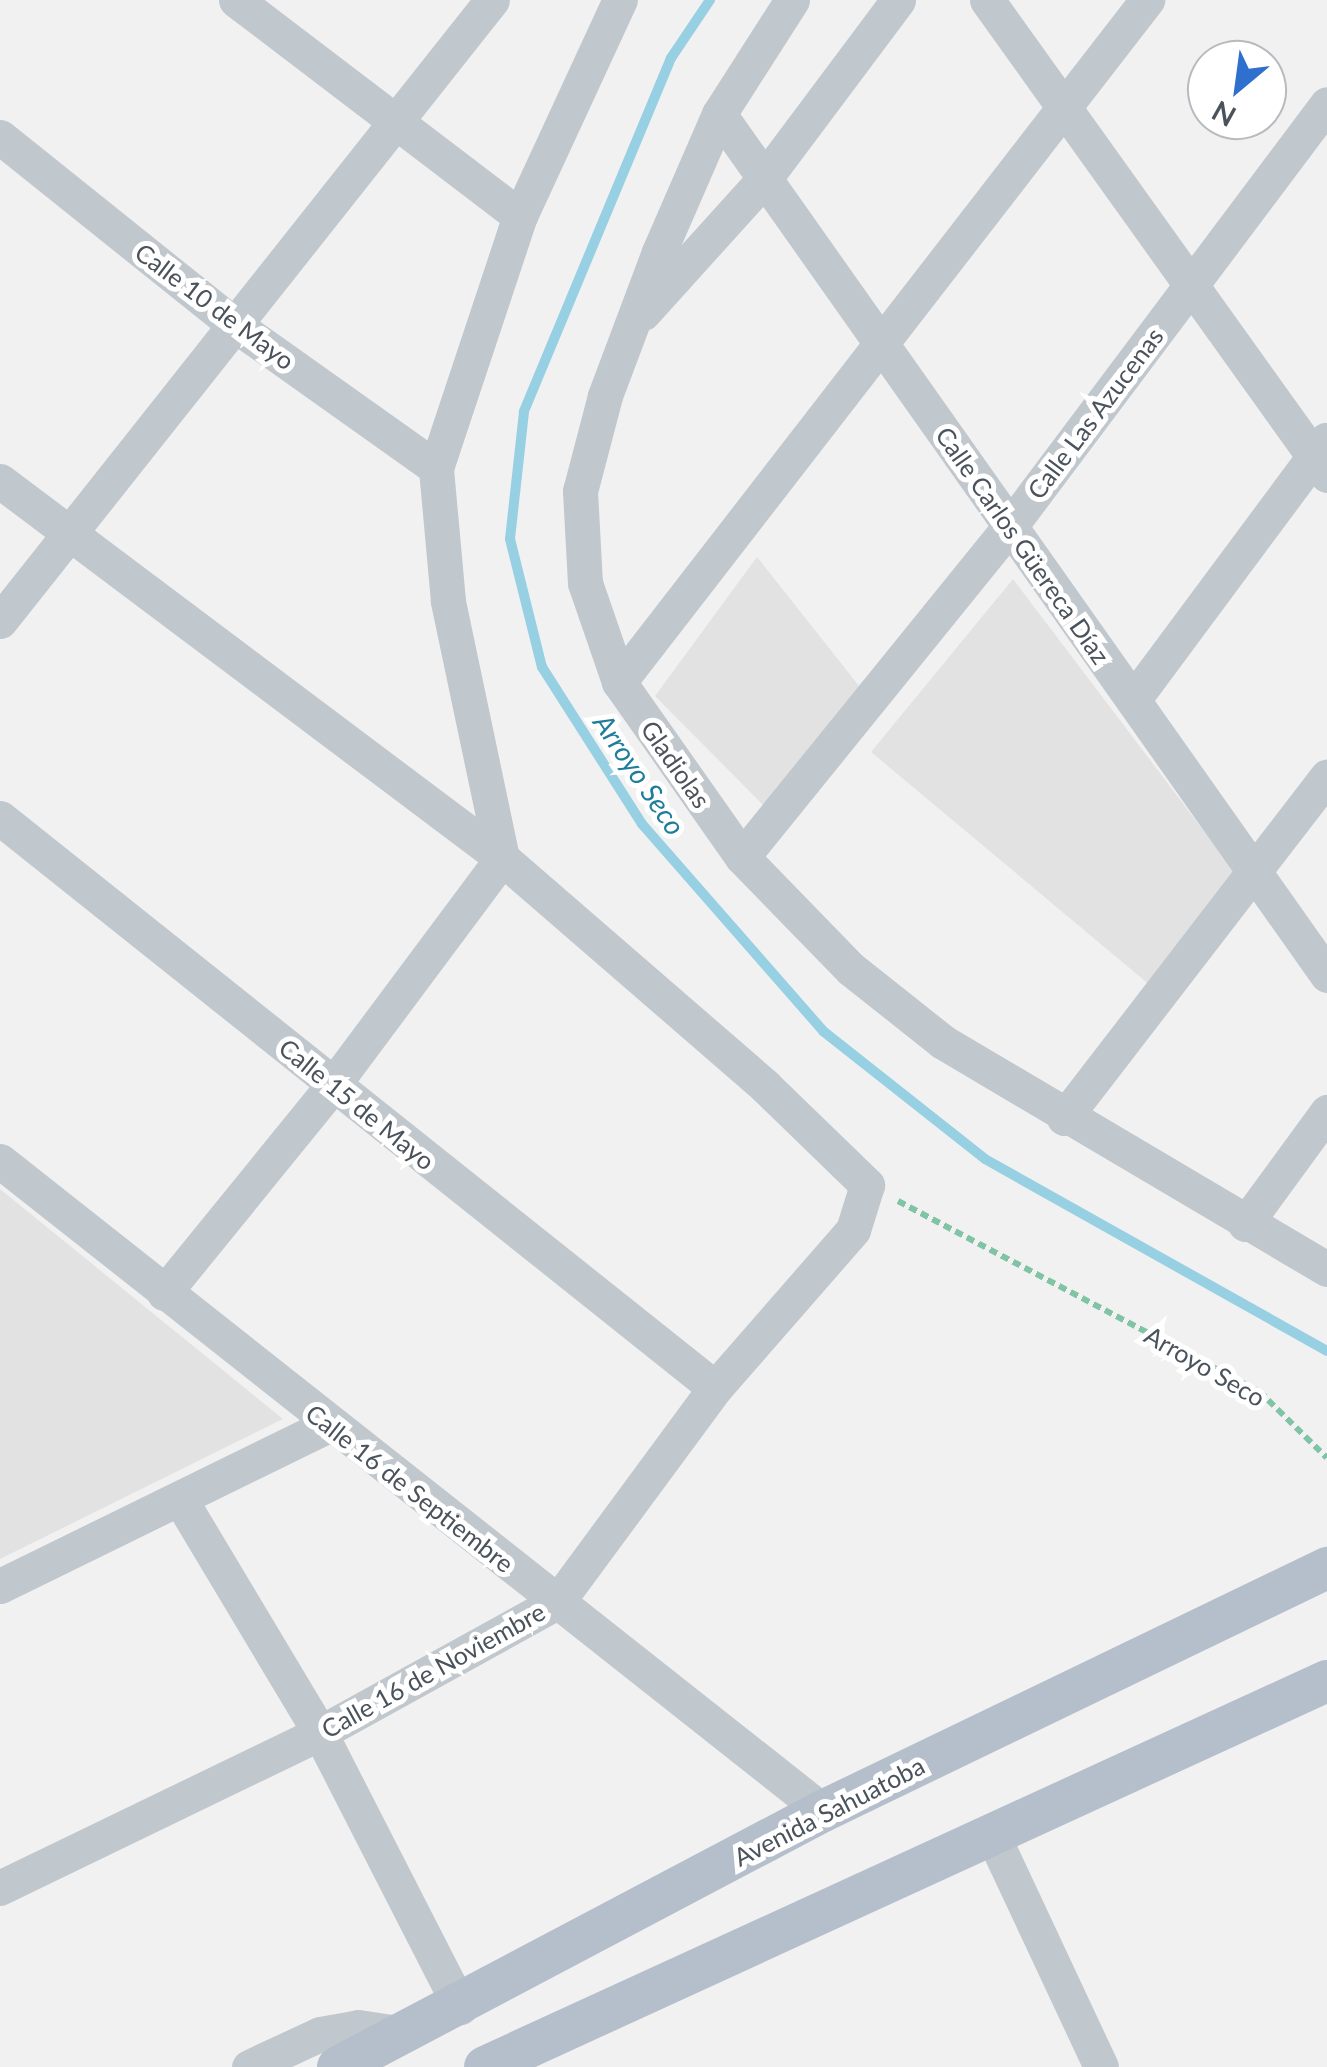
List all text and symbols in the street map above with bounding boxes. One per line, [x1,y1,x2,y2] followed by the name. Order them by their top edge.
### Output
[1187,40,1287,140] north arrow
[1206,94,1241,135] text: N
[130,236,300,376] street label: Calle 10 de Mayo
[1021,321,1169,505] street label: Calle Las Azucenas
[930,421,1116,669] street label: Calle Carlos Güereca Díaz
[587,707,693,841] water label: Arroyo Seco
[635,715,717,813] street label: Gladiolas
[273,1032,441,1176] street label: Calle 15 de Mayo
[1139,1320,1271,1412] street label: Arroyo Seco
[300,1398,520,1578] street label: Calle 16 de Septiembre
[316,1596,550,1744] street label: Calle 16 de Noviembre
[729,1750,929,1872] street label: Avenida Sahuatoba

